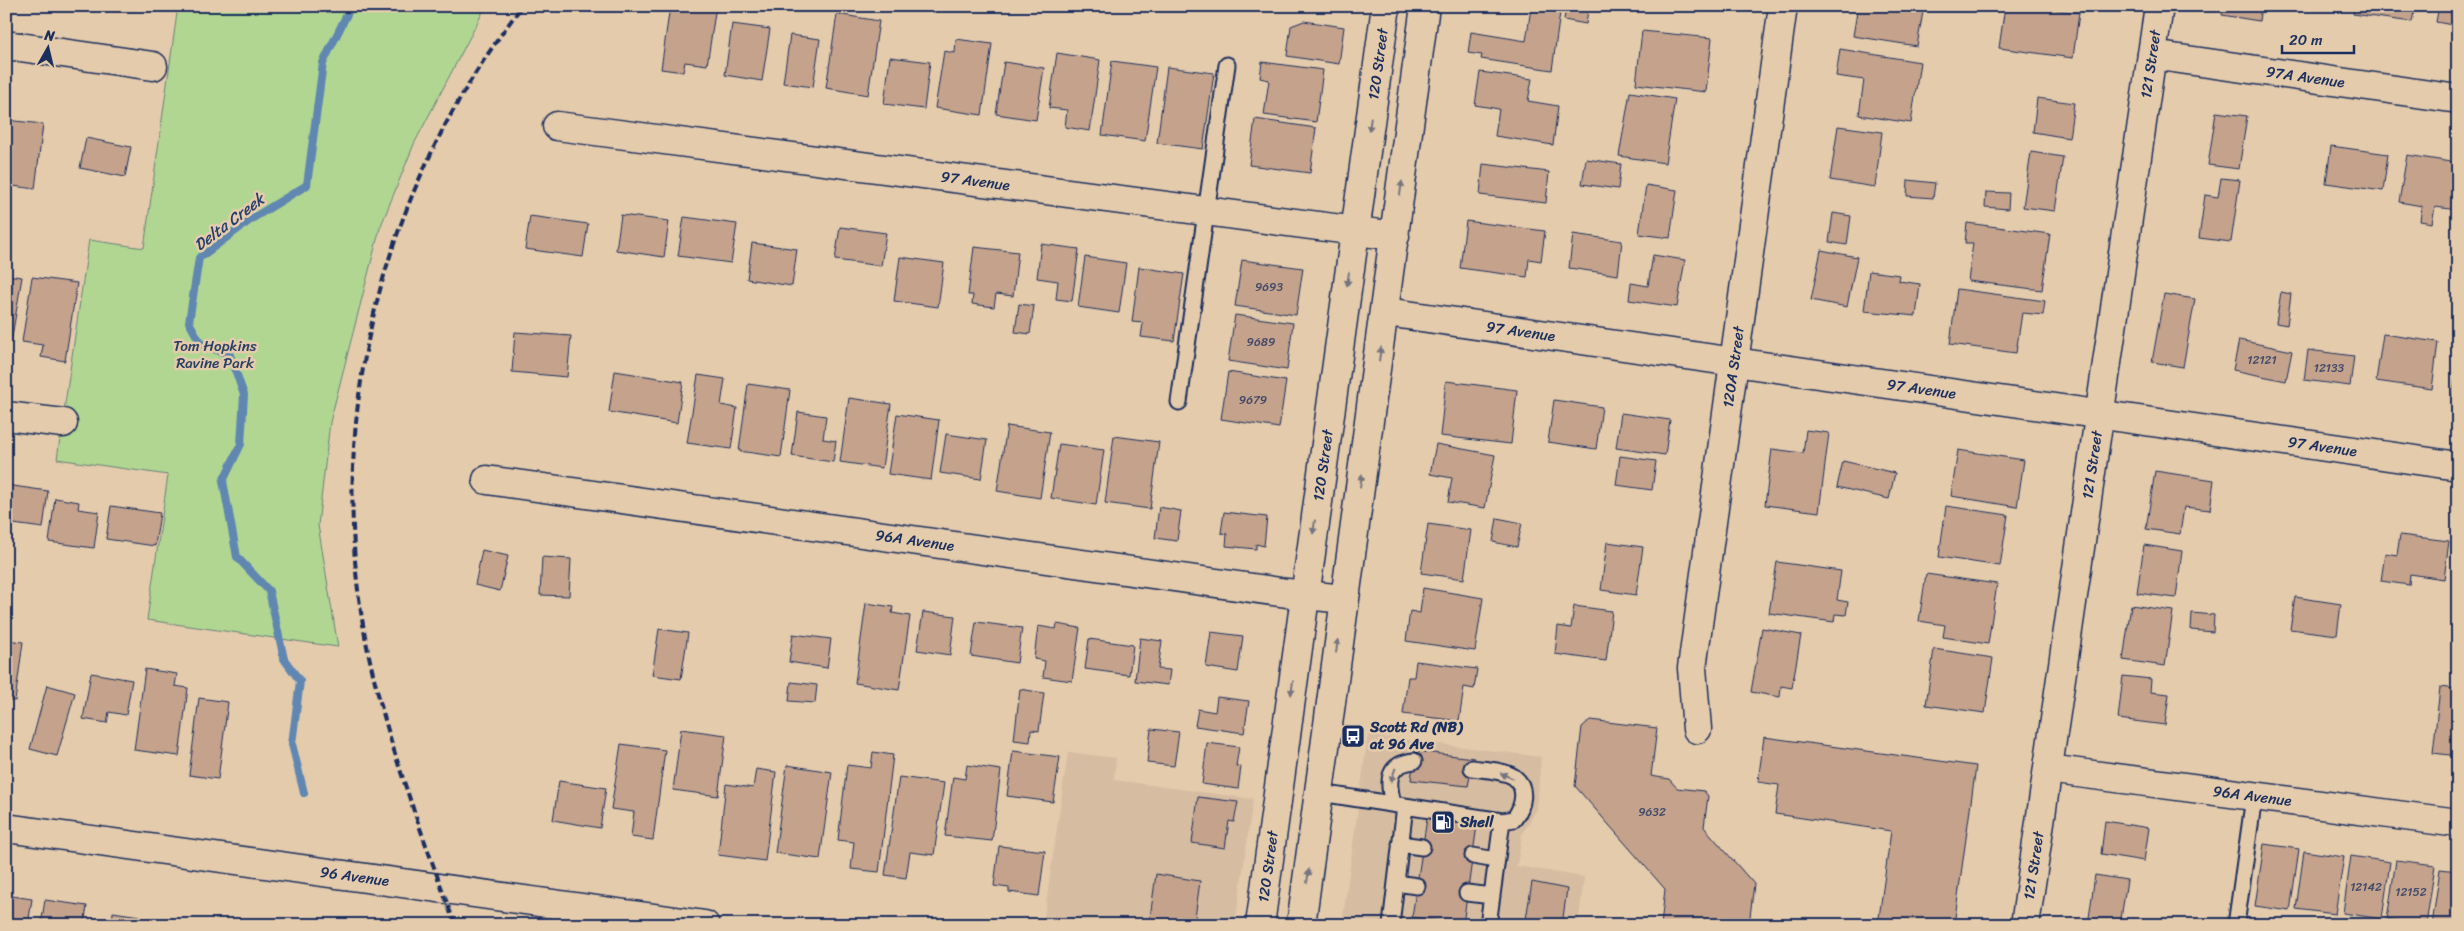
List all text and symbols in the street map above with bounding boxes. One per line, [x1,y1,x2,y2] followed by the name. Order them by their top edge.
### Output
[22,22,72,72] north arrow
[42,22,57,49] text: N
[2282,22,2354,54] scale bar
[1360,26,1396,102] street label: 120 Street
[2133,27,2169,100] street label: 121 Street
[2289,27,2323,53] text: 20 m
[2264,59,2347,96] street label: 97A Avenue
[1366,116,1374,132] one-way arrow
[939,164,1012,198] street label: 97 Avenue
[1398,179,1406,195] one-way arrow
[187,184,273,258] water label: Delta Creek
[1344,271,1352,287] one-way arrow
[1255,276,1283,298] house number: 9693
[1484,314,1557,349] street label: 97 Avenue
[1715,324,1752,409] street label: 120A Street
[1247,331,1275,353] house number: 9689
[173,333,257,376] park label: Tom Hopkins Ravine Park
[1376,346,1384,362] one-way arrow
[2247,349,2277,371] house number: 12121
[2314,357,2345,379] house number: 12133
[1885,371,1958,407] street label: 97 Avenue
[1239,389,1267,411] house number: 9679
[1305,427,1341,503] street label: 120 Street
[2074,428,2110,501] street label: 121 Street
[2286,429,2359,464] street label: 97 Avenue
[1357,473,1365,489] one-way arrow
[1310,519,1318,535] one-way arrow
[874,522,956,559] street label: 96A Avenue
[1334,638,1342,654] one-way arrow
[1288,680,1296,696] one-way arrow
[1369,714,1464,757] place label: Scott Rd (NB) at 96 Ave
[1340,723,1366,749] bus stop icon: Scott Rd (NB) at 96 Ave
[1388,768,1396,783] one-way arrow
[1500,771,1514,779] one-way arrow
[2211,778,2293,814] street label: 96A Avenue
[1638,801,1666,823] house number: 9632
[1430,809,1456,835] fuel station icon: Shell
[1459,809,1494,835] place label: Shell
[1250,828,1286,904] street label: 120 Street
[2016,829,2052,902] street label: 121 Street
[318,859,391,894] street label: 96 Avenue
[1304,868,1312,884] one-way arrow
[2350,876,2382,898] house number: 12142
[2395,881,2427,903] house number: 12152

